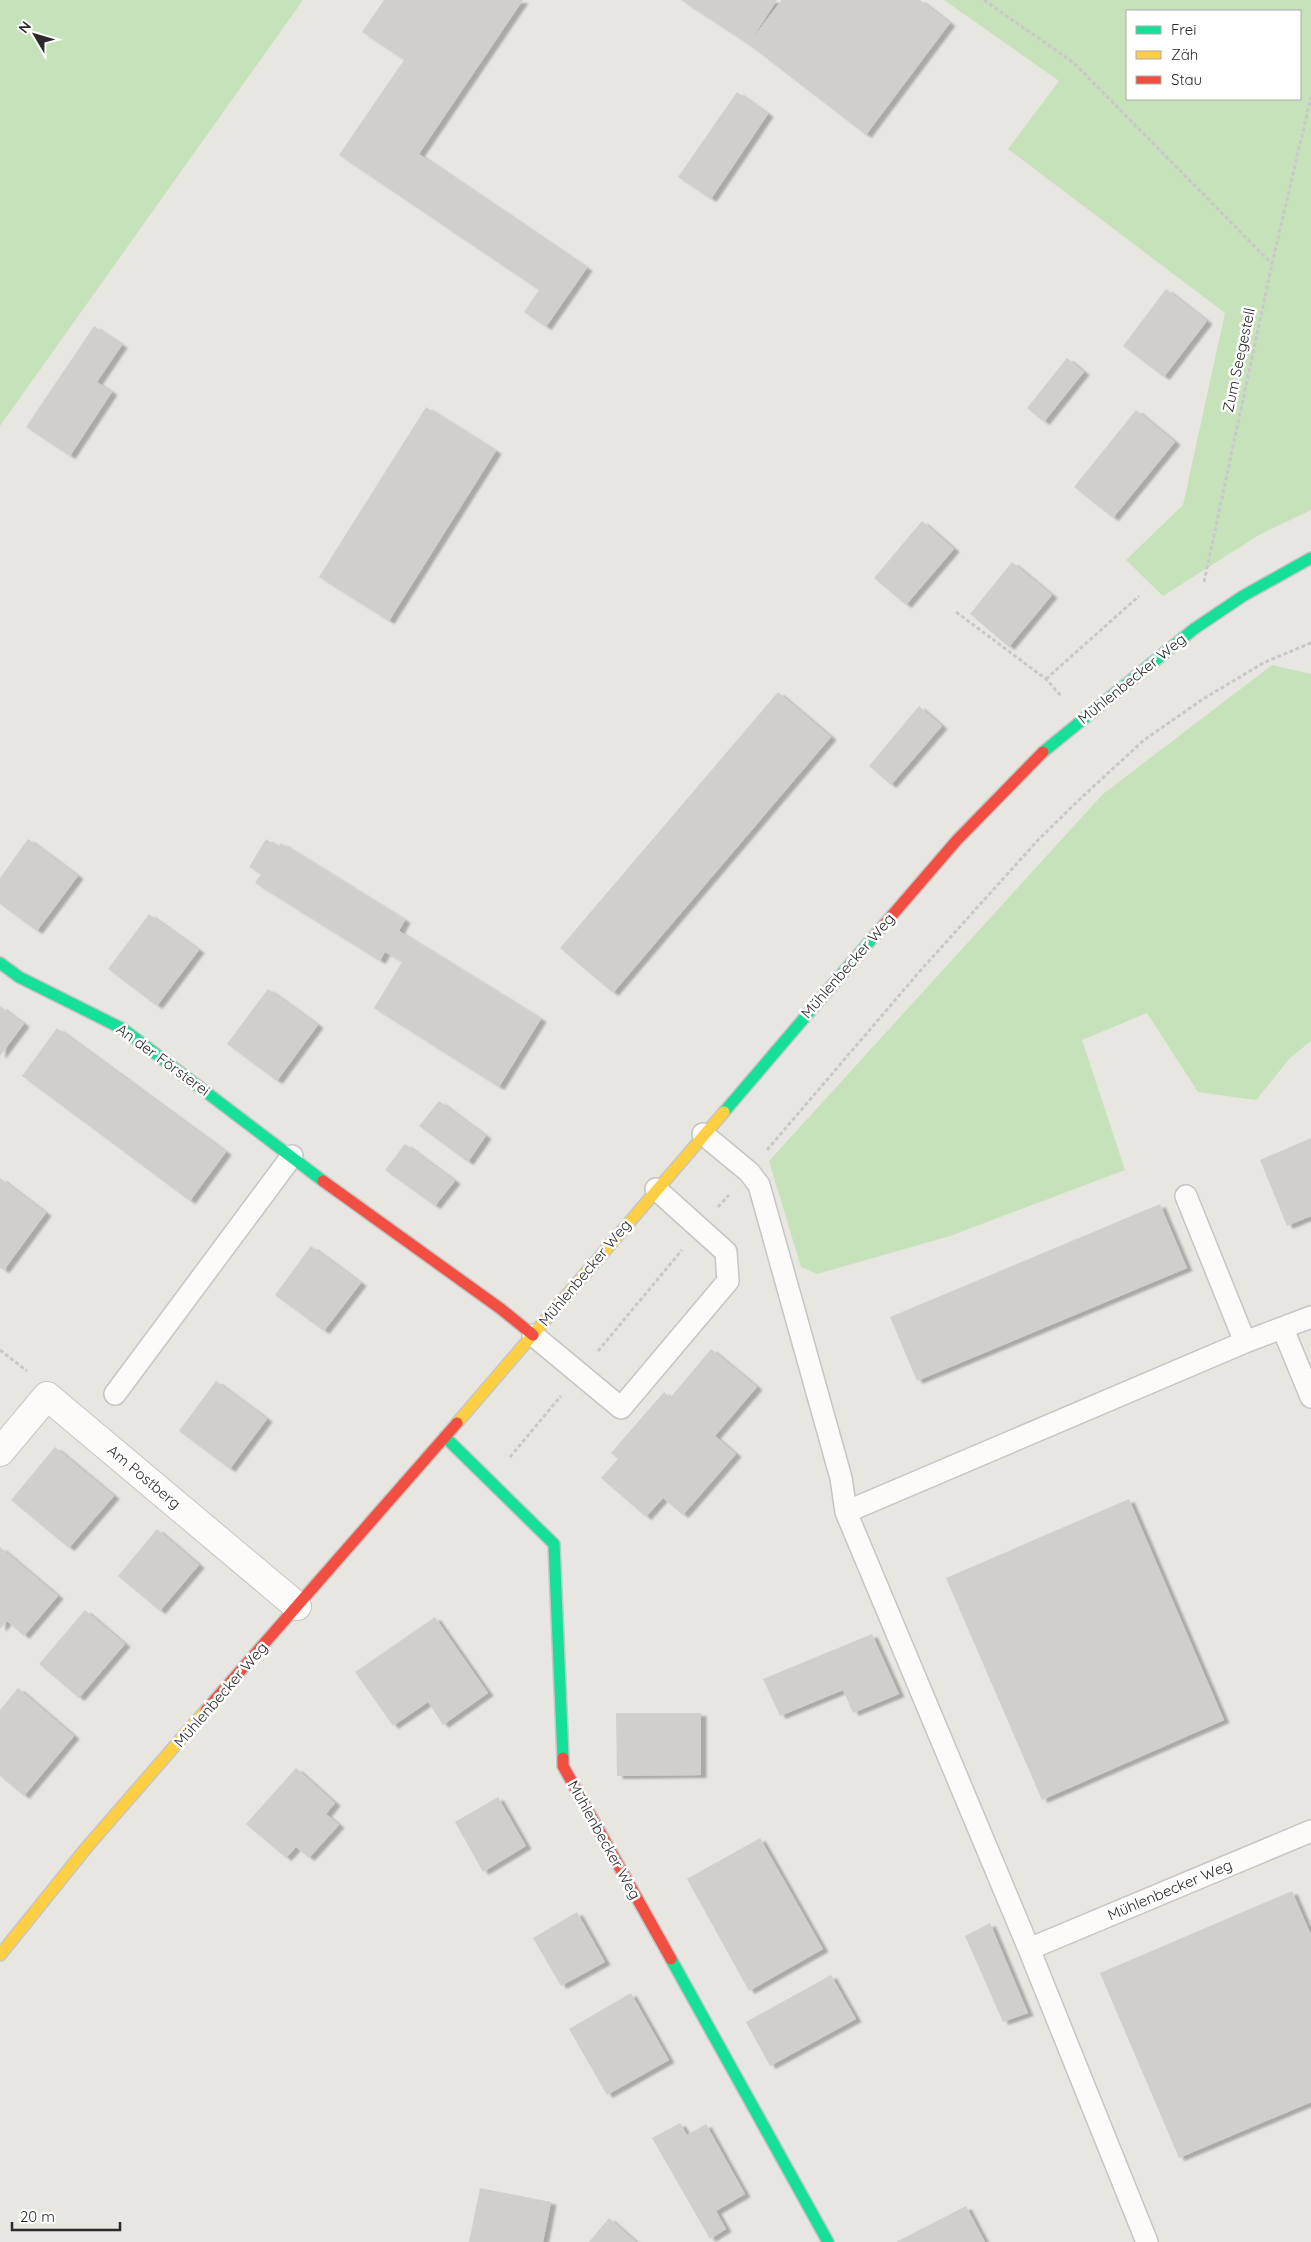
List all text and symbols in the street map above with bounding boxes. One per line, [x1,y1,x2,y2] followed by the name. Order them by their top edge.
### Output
[10,10,60,60] north arrow
[1126,10,1301,100] legend
[14,17,35,37] text: N
[1171,20,1197,39] text: Frei
[1171,45,1198,64] text: Zäh
[1171,70,1202,89] text: Stau
[1218,306,1259,414] street label: Zum Seegestell
[1074,629,1189,728] street label: Mühlenbecker Weg
[797,909,899,1022] street label: Mühlenbecker Weg
[113,1019,214,1100] street label: An der Försterei
[534,1216,635,1330] street label: Mühlenbecker Weg
[104,1440,185,1513] street label: Am Postberg
[170,1638,272,1751] street label: Mühlenbecker Weg
[564,1777,645,1903] street label: Mühlenbecker Weg
[1105,1855,1235,1924] street label: Mühlenbecker Weg
[12,2200,120,2232] scale bar
[20,2207,55,2226] text: 20 m

